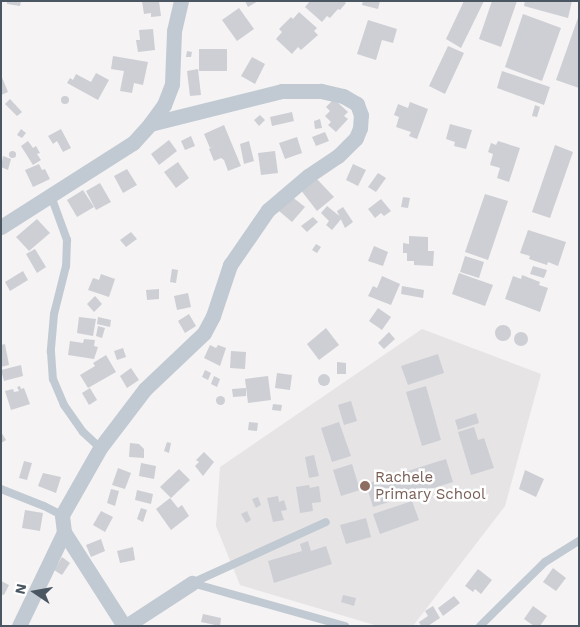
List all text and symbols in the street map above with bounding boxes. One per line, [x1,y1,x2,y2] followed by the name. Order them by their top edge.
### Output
[375,468,486,503] place label: Rachele Primary School
[359,480,371,492] marker: Rachele Primary School
[10,567,60,617] north arrow
[11,582,29,596] text: N

